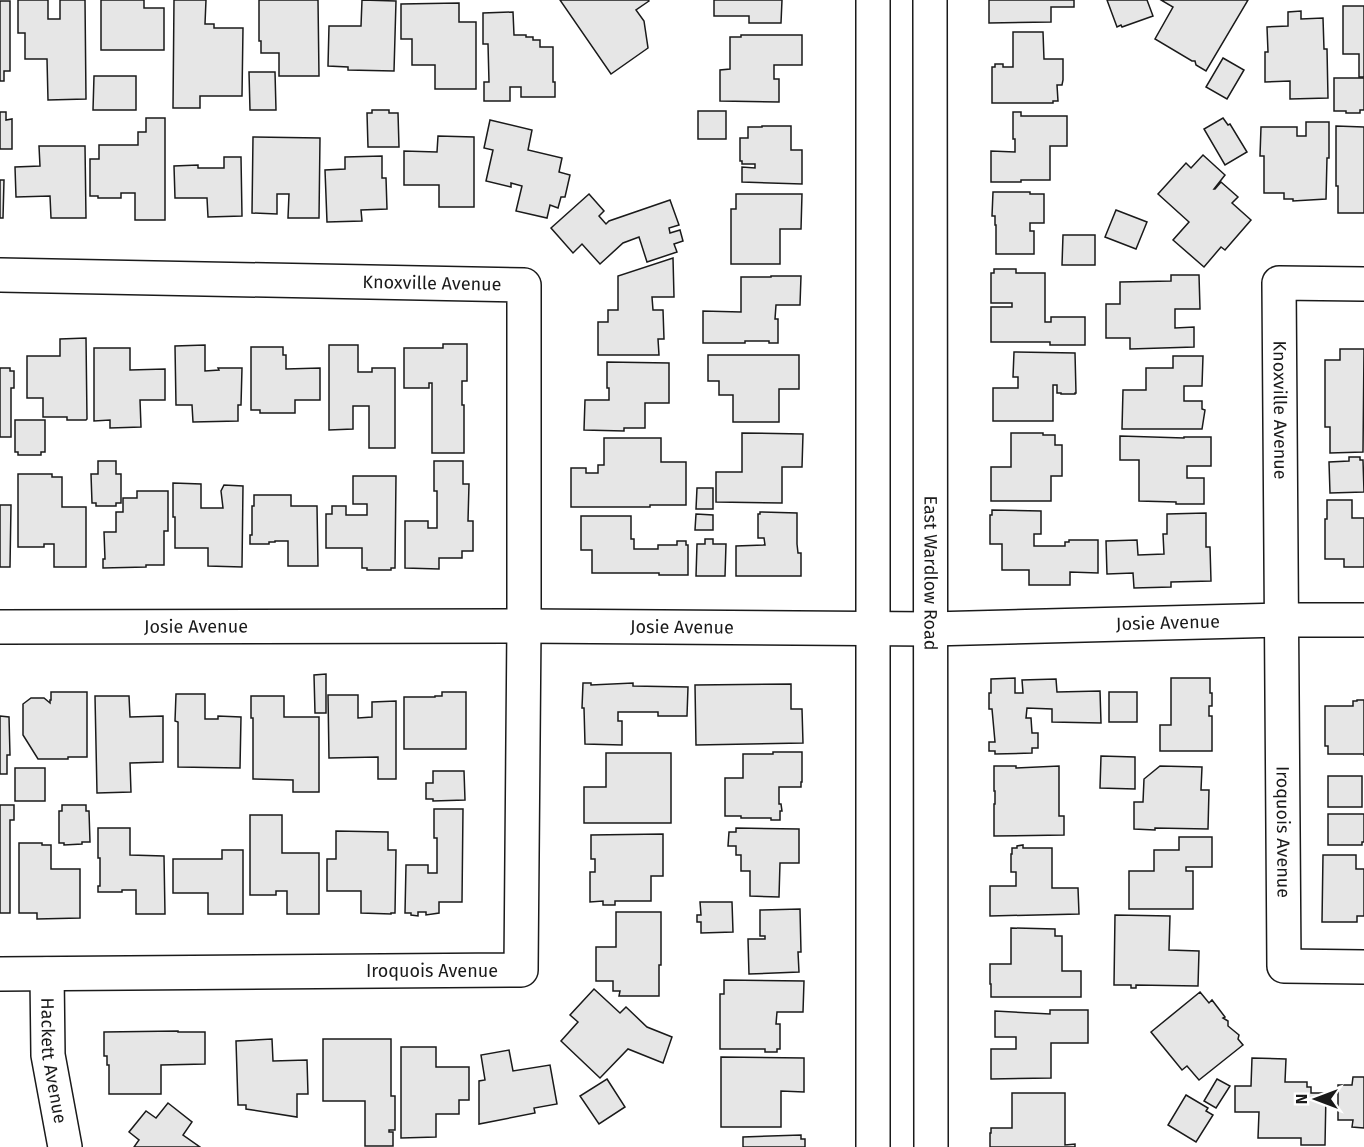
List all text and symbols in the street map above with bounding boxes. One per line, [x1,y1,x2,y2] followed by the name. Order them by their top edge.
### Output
[362,271,502,296] street label: Knoxville Avenue
[1268,340,1291,480] street label: Knoxville Avenue
[919,496,942,650] street label: East Wardlow Road
[1116,611,1220,635] street label: Josie Avenue
[144,616,248,638] street label: Josie Avenue
[630,616,734,639] street label: Josie Avenue
[1272,766,1295,898] street label: Iroquois Avenue
[366,960,498,982] street label: Iroquois Avenue
[36,997,71,1125] street label: Hackett Avenue
[1286,1069,1346,1129] north arrow
[1292,1094,1311,1104] text: N

